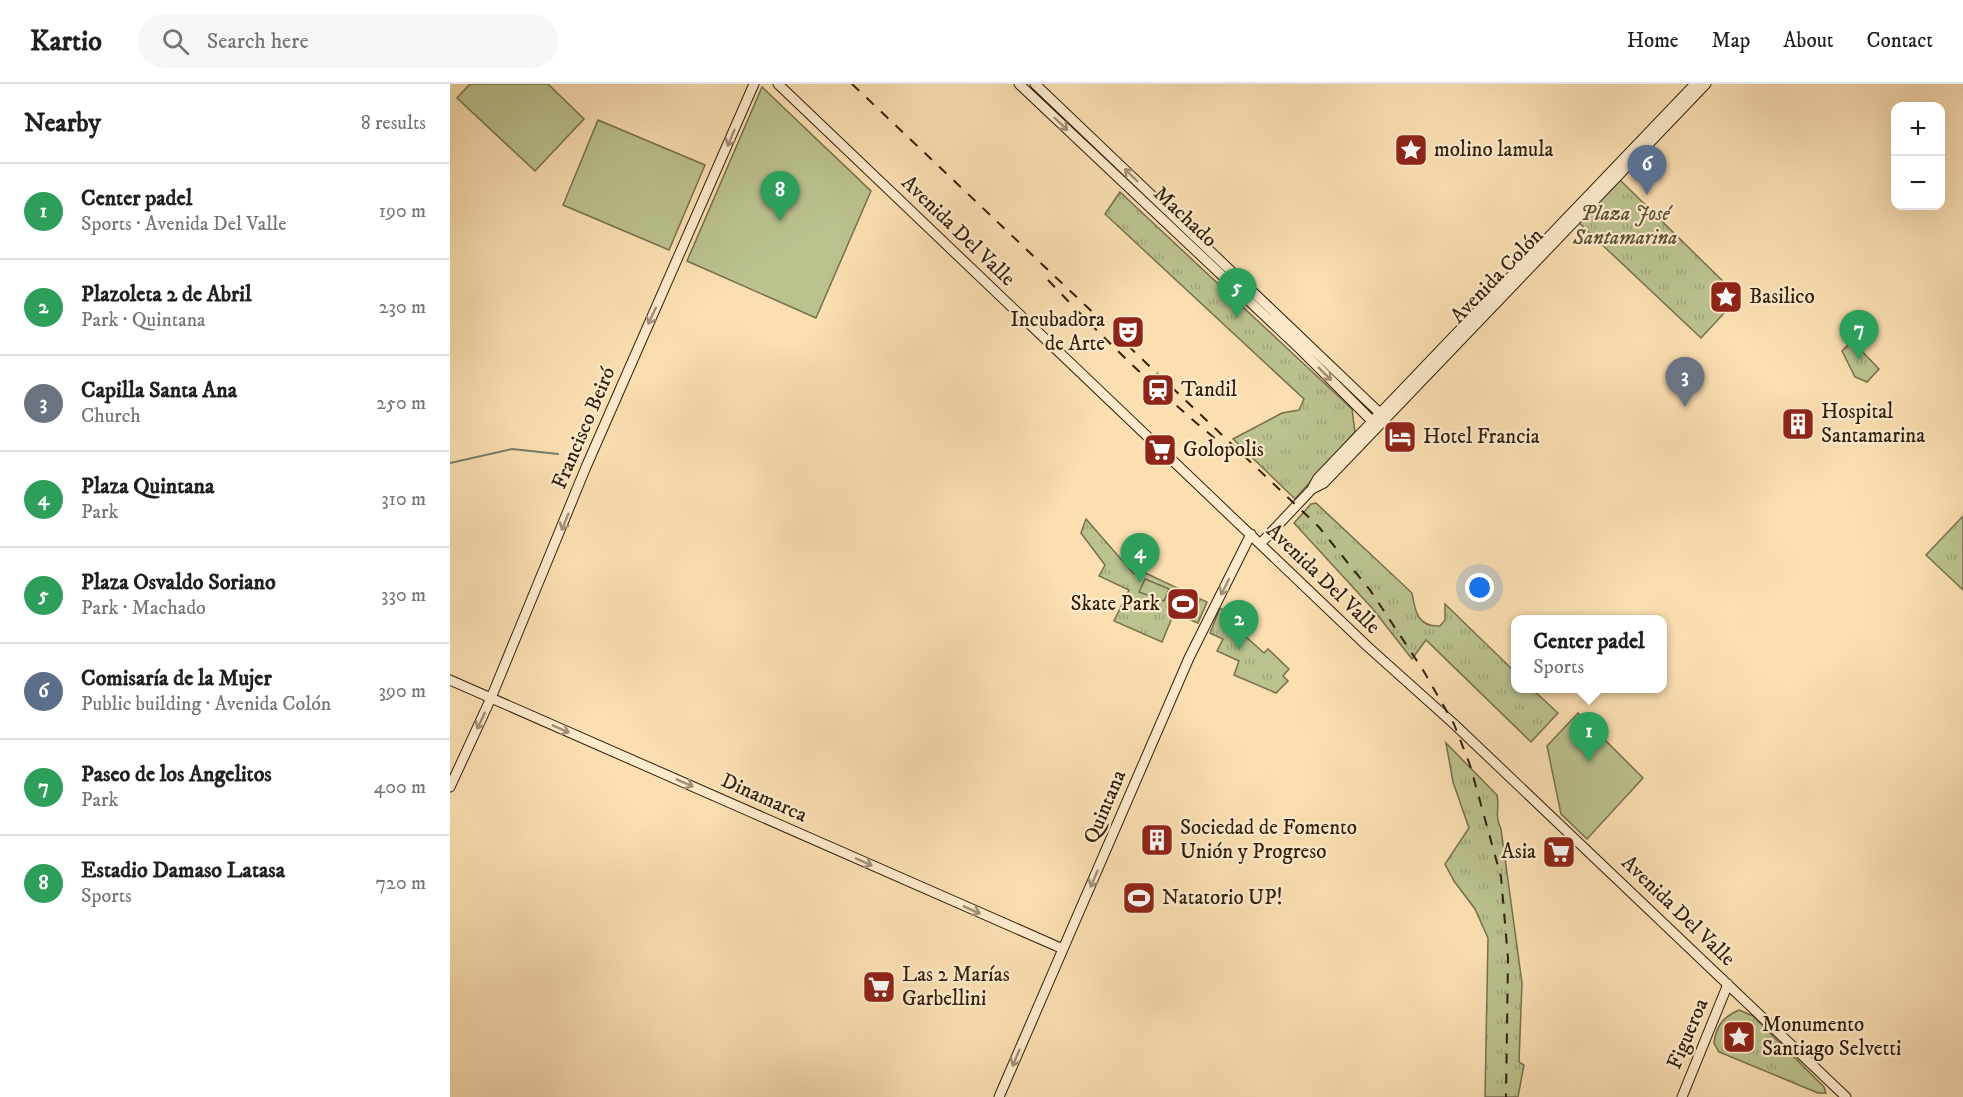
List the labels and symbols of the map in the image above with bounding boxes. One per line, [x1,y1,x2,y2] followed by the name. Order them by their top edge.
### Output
[1054,117,1069,131] one-way arrow
[725,128,736,146] one-way arrow
[1393,132,1429,168] place icon: molino lamula
[1434,137,1554,163] place label: molino lamula
[1628,146,1666,195] pin: 6
[1123,168,1138,182] one-way arrow
[896,170,1021,292] street label: Avenida Del Valle
[760,172,800,221] pin: 8
[1148,181,1222,253] street label: Machado
[1572,201,1677,251] park label: Plaza José Santamarina
[1445,223,1549,329] street label: Avenida Colón
[1218,268,1256,318] pin: 5
[1708,279,1744,315] place icon: Basilico
[1749,284,1815,310] place label: Basilico
[646,307,657,325] one-way arrow
[1010,307,1105,357] place label: Incubadora de Arte
[1840,310,1878,360] pin: 7
[1110,314,1146,350] theatre icon: Incubadora de Arte
[1666,358,1704,407] pin: 3
[547,363,621,493] street label: Francisco Beiró
[1318,366,1332,381] one-way arrow
[1140,372,1176,408] station icon: Tandil
[1181,377,1238,403] place label: Tandil
[1821,399,1925,449] place label: Hospital Santamarina
[1780,406,1816,442] building icon: Hospital Santamarina
[1382,419,1418,455] hotel icon: Hotel Francia
[1423,424,1540,450] place label: Hotel Francia
[1142,432,1178,468] supermarket icon: Golopolis
[1183,437,1264,463] place label: Golopolis
[559,512,570,530] one-way arrow
[1261,518,1386,640] street label: Avenida Del Valle
[1120,534,1160,583] pin: 4
[1465,573,1494,602] your location
[1218,577,1230,595] one-way arrow
[1165,586,1201,622] sports icon: Skate Park
[1071,591,1161,617] place label: Skate Park
[1220,600,1258,650] pin: 2
[474,711,486,729] one-way arrow
[1570,712,1608,762] pin: 1
[552,723,570,735] one-way arrow
[1078,766,1132,848] street label: Quintana
[717,768,811,828] street label: Dinamarca
[676,778,694,789] one-way arrow
[1180,815,1357,865] place label: Sociedad de Fomento Unión y Progreso
[1139,822,1175,858] building icon: Sociedad de Fomento Unión y Progreso
[1541,834,1577,870] supermarket icon: Asia
[1501,839,1536,865] place label: Asia
[1616,850,1741,972] street label: Avenida Del Valle
[854,857,872,868] one-way arrow
[1087,870,1099,888] one-way arrow
[1121,880,1157,916] sports icon: Natatorio UP!
[1162,885,1283,911] place label: Natatorio UP!
[963,904,981,916] one-way arrow
[902,962,1010,1012] place label: Las 2 Marías Garbellini
[861,969,897,1005] supermarket icon: Las 2 Marías Garbellini
[1662,995,1715,1073] street label: Figueroa
[1762,1012,1901,1062] place label: Monumento Santiago Selvetti
[1721,1019,1757,1055] place icon: Monumento Santiago Selvetti
[1010,1049,1021,1067] one-way arrow

